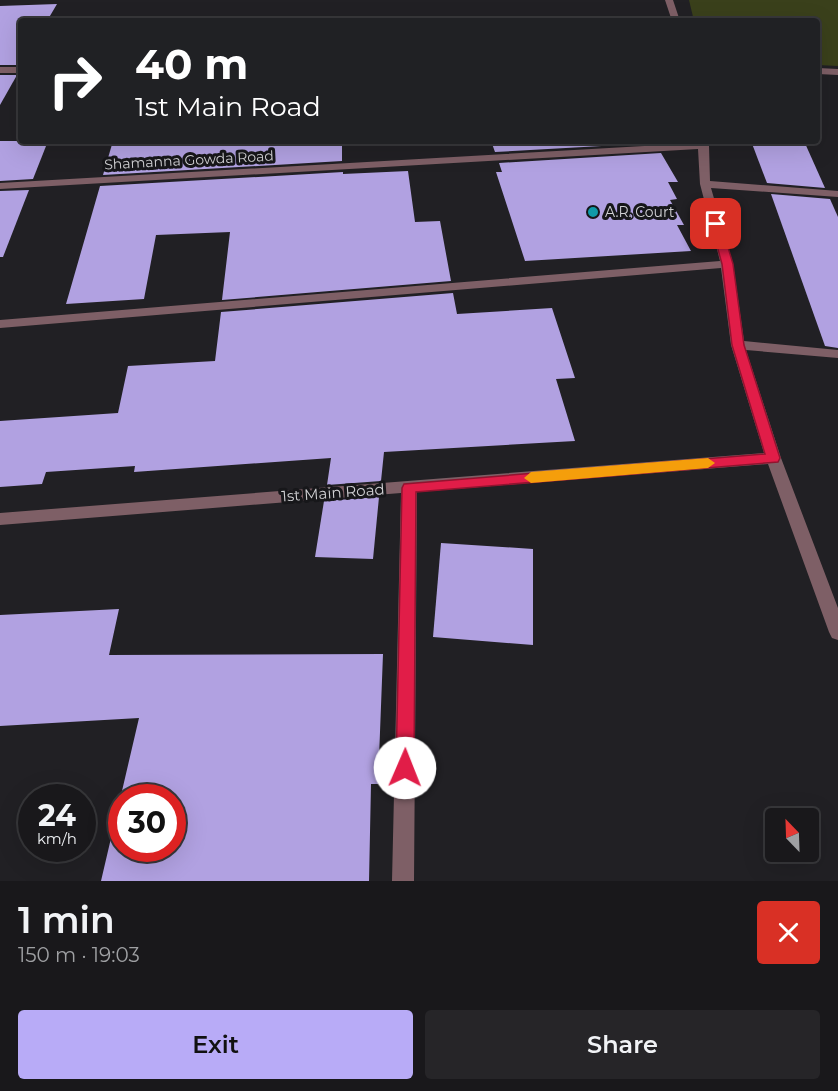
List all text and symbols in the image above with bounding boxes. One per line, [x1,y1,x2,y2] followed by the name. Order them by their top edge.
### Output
[135,38,248,90] text: 40 m
[36,42,114,120] icon: right
[135,90,321,123] text: 1st Main Road
[104,147,274,173] street label: Shamanna Gowda Road
[690,198,741,249] pin
[605,203,675,221] place label: A.R. Court
[586,205,600,219] marker: A.R. Court
[699,207,732,240] icon: arrive
[281,479,385,506] street label: 1st Main Road
[373,736,437,800] position arrow
[108,784,186,862] speed limit sign: 30
[38,797,76,834] text: 24
[765,808,819,862] north arrow
[765,808,819,862] map controls
[37,829,77,848] text: km/h
[18,898,115,942] text: 1 min
[757,901,820,964] button: close
[18,943,140,967] text: 150 m · 19:03
[18,1010,413,1079] button: Exit
[425,1010,820,1079] button: Share

